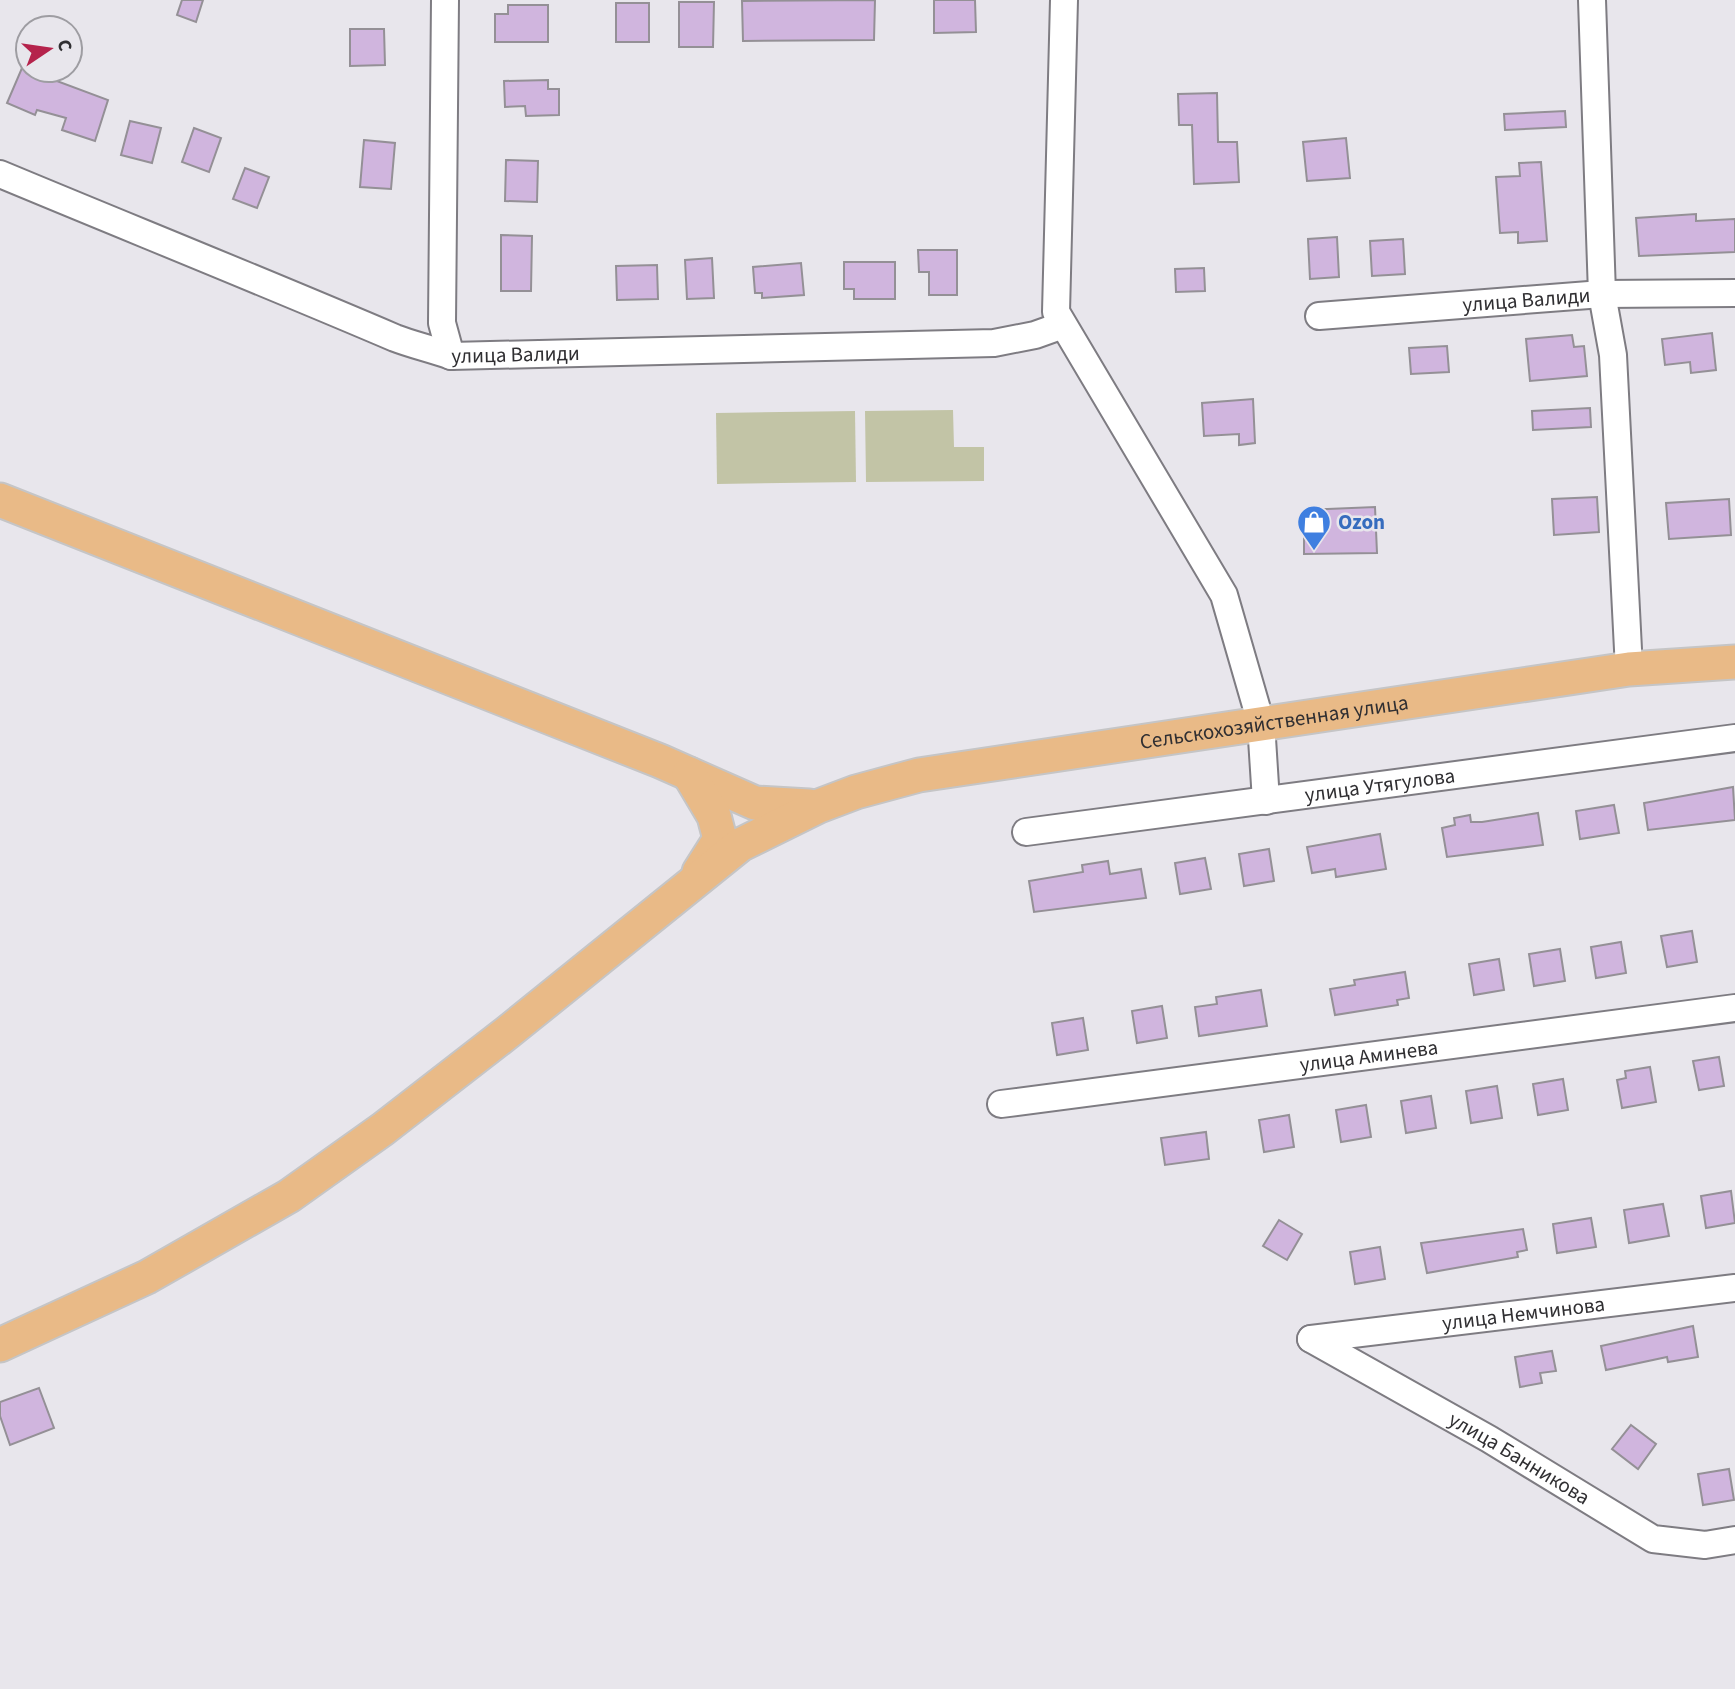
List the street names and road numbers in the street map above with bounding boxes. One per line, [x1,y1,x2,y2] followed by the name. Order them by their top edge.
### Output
[1461,280,1592,320] street label: улица Валиди
[451,338,580,371] street label: улица Валиди
[1138,687,1410,757] street label: Сельскохозяйственная улица
[1303,760,1457,810] street label: улица Утягулова
[1298,1032,1440,1080] street label: улица Аминева
[1440,1289,1607,1338] street label: улица Немчинова
[1443,1404,1596,1512] street label: улица Банникова

